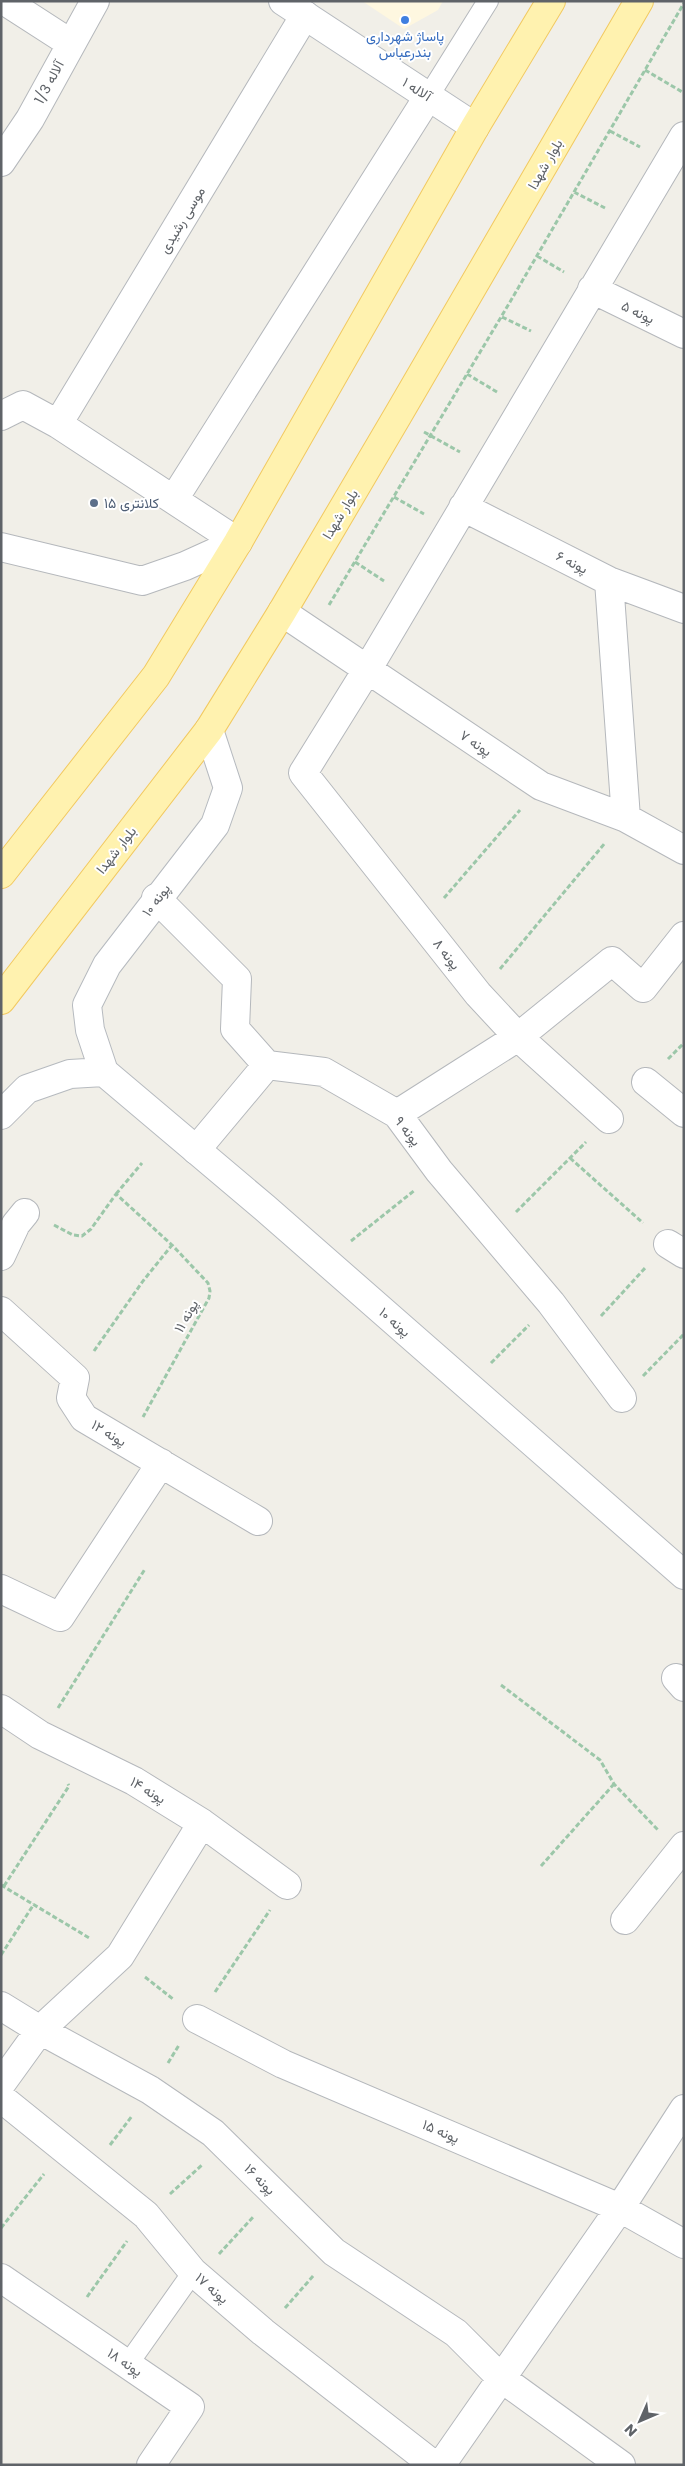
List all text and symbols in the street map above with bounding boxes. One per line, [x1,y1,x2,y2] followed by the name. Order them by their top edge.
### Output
[399,14,411,26] marker: پاساژ شهرداری بندرعباس
[366,26,444,62] place label: پاساژ شهرداری بندرعباس
[29,55,70,107] street label: آلاله 1/3
[398,72,437,107] street label: آلاله ۱
[523,135,567,193] street label: بلوار شهدا
[154,183,210,257] street label: موسی رشیدی
[618,295,658,329] street label: پونه ۵
[317,485,363,543] street label: بلوار شهدا
[104,493,159,513] place label: کلانتری ۱۵
[88,497,100,509] marker: کلانتری ۱۵
[553,546,591,578] street label: پونه ۶
[456,725,496,761] street label: پونه ۷
[91,822,141,878] street label: بلوار شهدا
[137,879,175,921] street label: پونه ۱۰
[428,934,466,974] street label: پونه ۸
[390,1112,426,1150] street label: پونه ۹
[169,1296,203,1336] street label: پونه ۱۱
[375,1303,415,1341] street label: پونه ۱۰
[88,1415,130,1451] street label: پونه ۱۲
[126,1772,170,1808] street label: پونه ۱۴
[419,2114,463,2148] street label: پونه ۱۵
[240,2159,280,2199] street label: پونه ۱۶
[191,2268,233,2308] street label: پونه ۱۷
[103,2343,147,2381] street label: پونه ۱۸
[615,2396,665,2446] north arrow
[620,2419,642,2441] text: N

